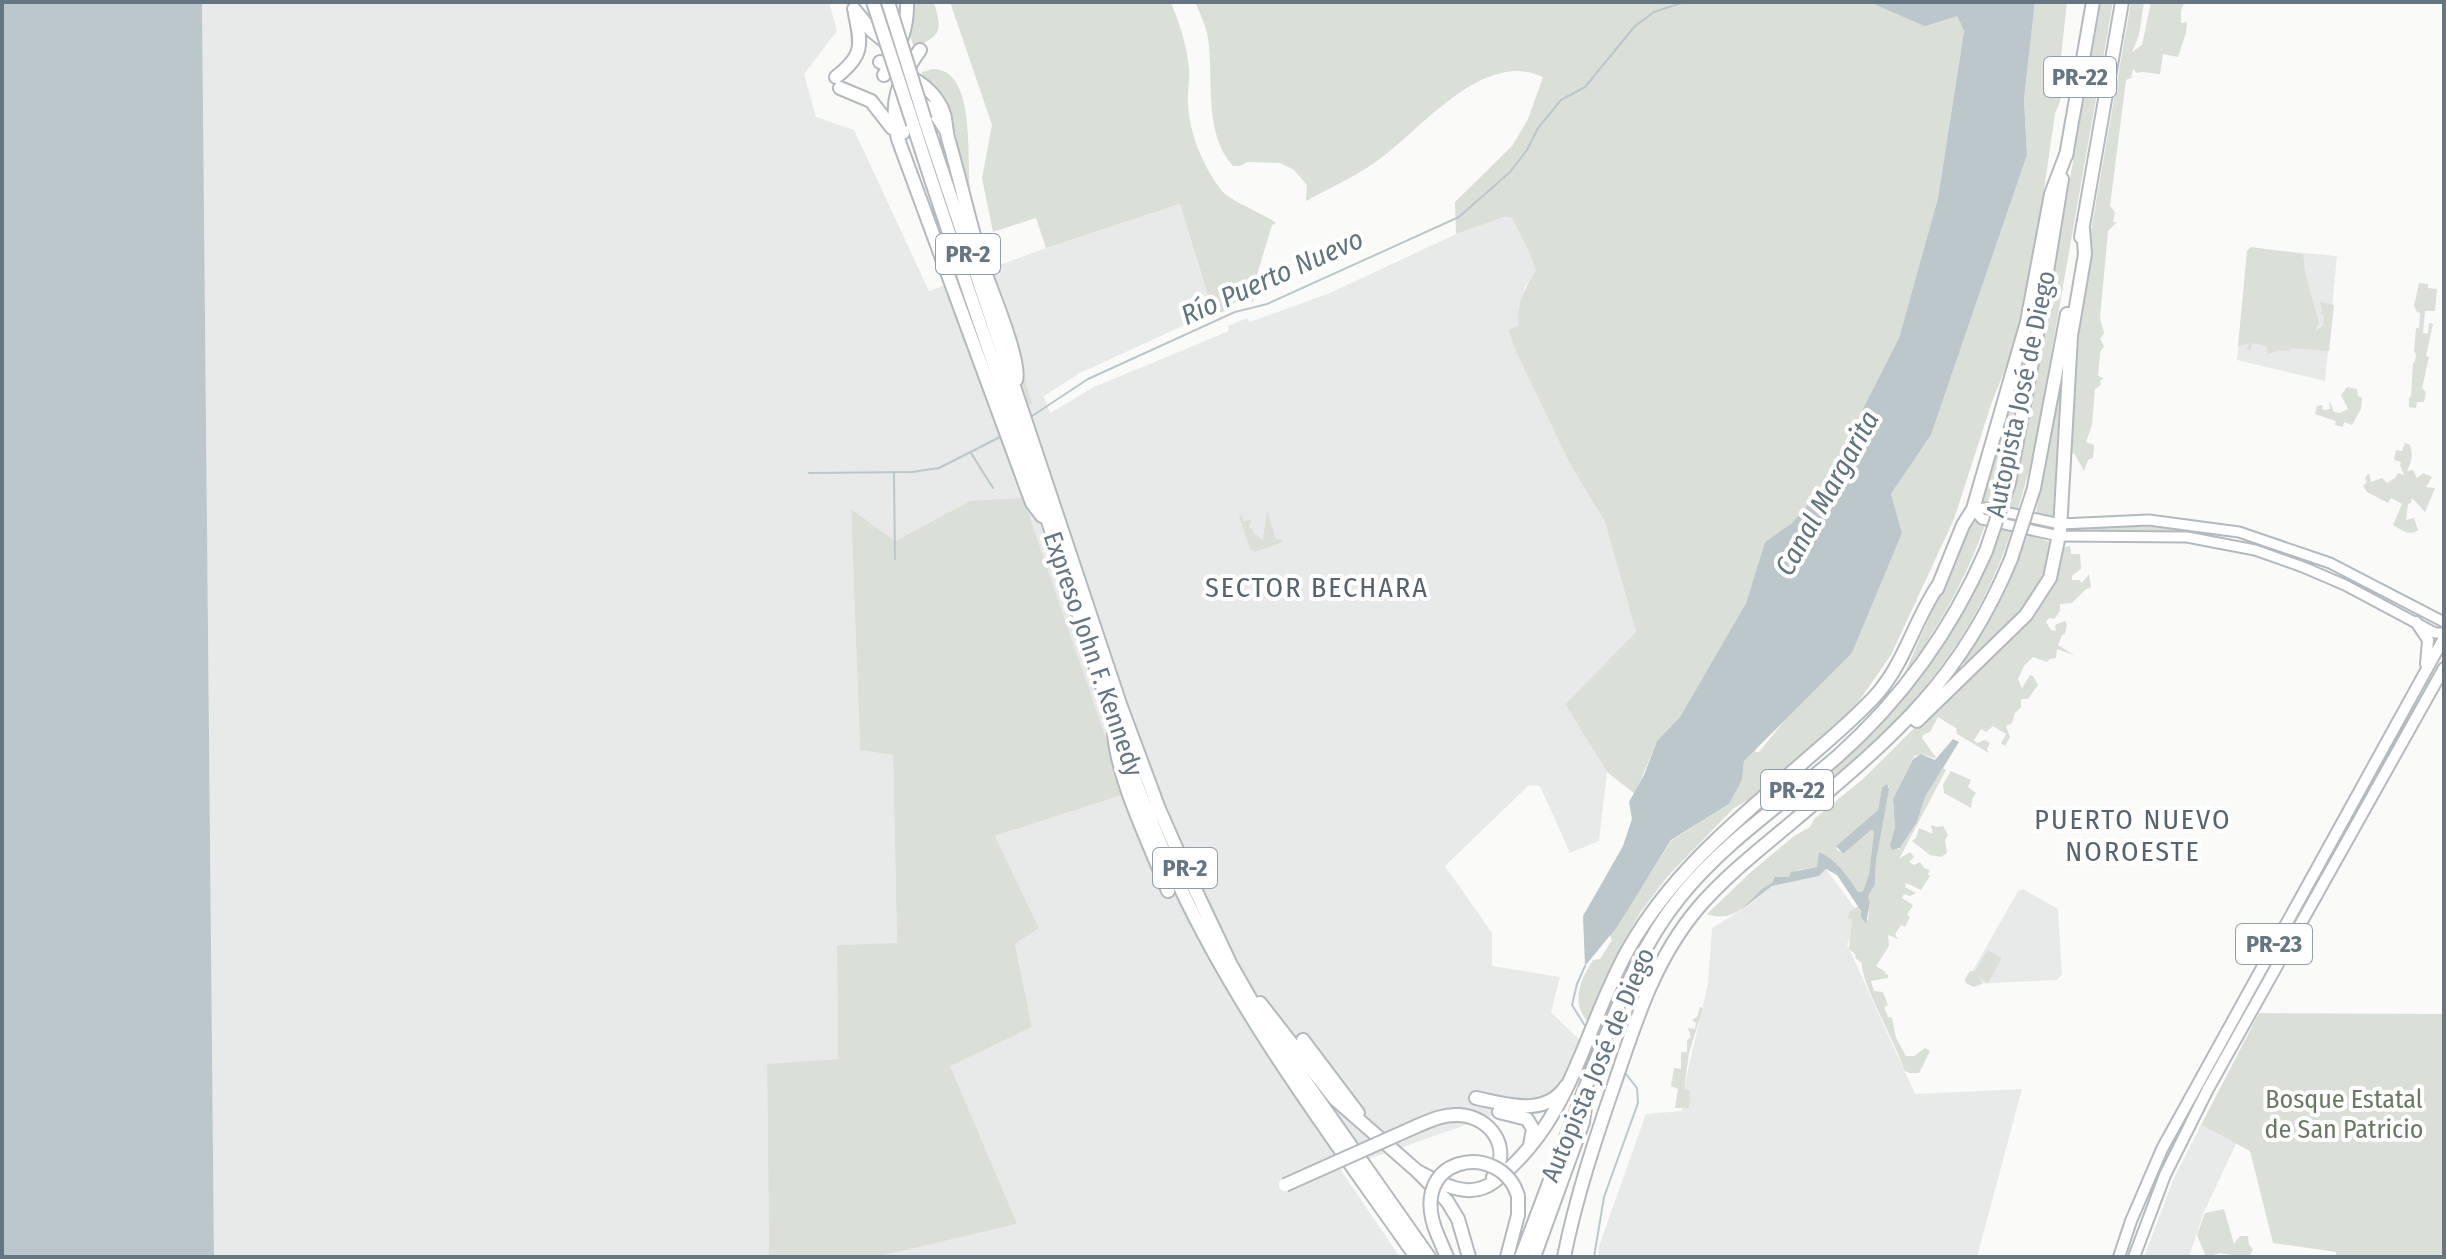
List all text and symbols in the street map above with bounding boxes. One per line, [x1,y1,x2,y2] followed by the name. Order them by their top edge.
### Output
[2044,57,2116,97] road number: PR-22
[1176,222,1368,332] water label: Río Puerto Nuevo
[936,234,1000,274] road number: PR-2
[1980,268,2062,520] street label: Autopista José de Diego
[1768,405,1886,581] water label: Canal Margarita
[1037,528,1150,781] street label: Expreso John F. Kennedy
[1205,571,1429,604] district label: SECTOR BECHARA
[1761,770,1833,810] road number: PR-22
[2034,803,2232,868] district label: PUERTO NUEVO NOROESTE
[1153,848,1217,888] road number: PR-2
[2236,924,2312,964] road number: PR-23
[1535,943,1661,1187] street label: Autopista José de Diego
[2265,1084,2423,1145] park label: Bosque Estatal de San Patricio

